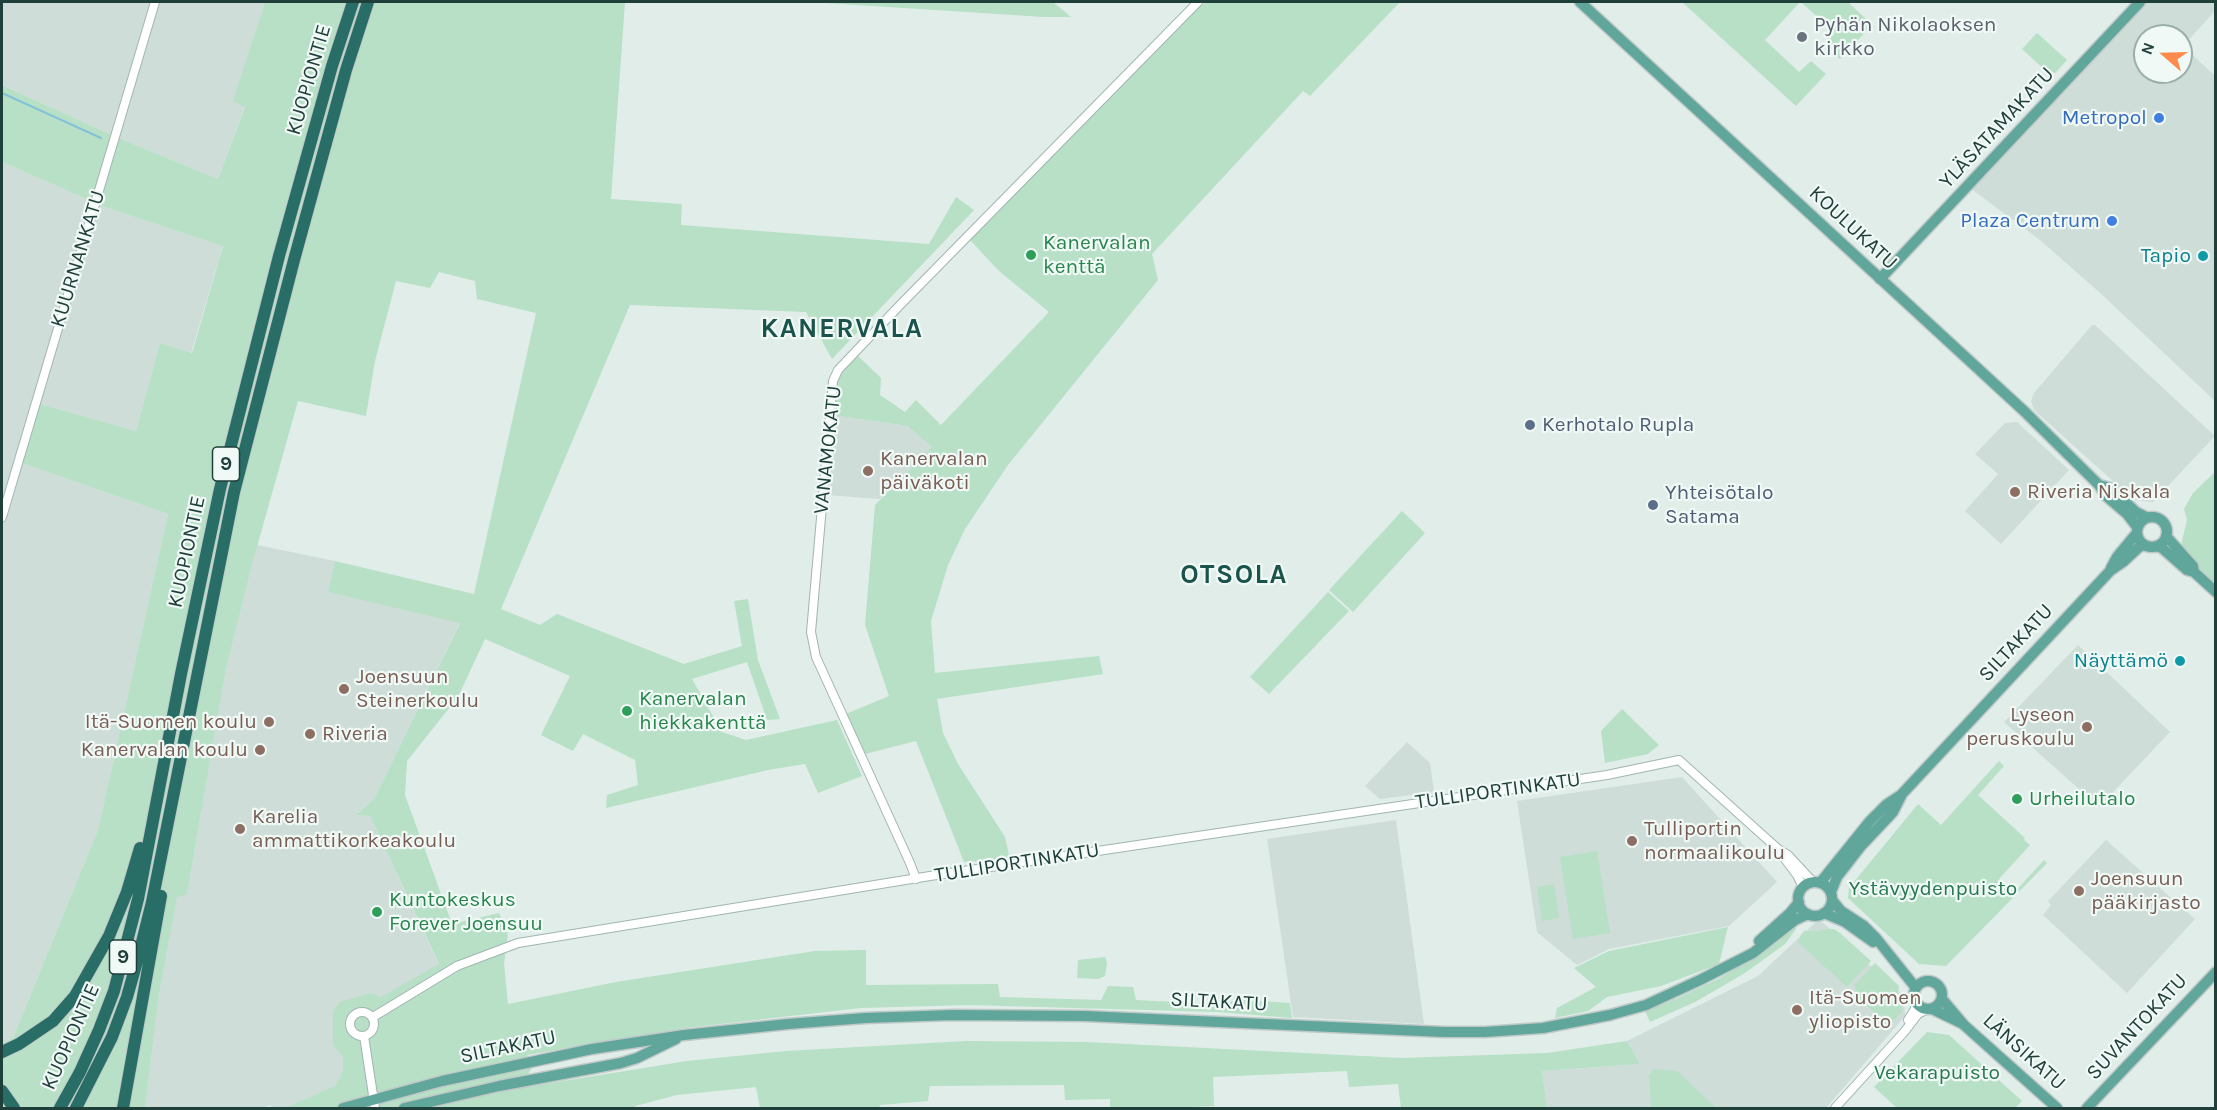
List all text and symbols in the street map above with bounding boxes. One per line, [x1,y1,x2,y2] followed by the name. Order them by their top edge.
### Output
[1814,12,1996,62] place label: Pyhän Nikolaoksen kirkko
[281,22,337,138] street label: KUOPIONTIE
[2133,24,2193,84] north arrow
[1795,30,1809,44] marker: Pyhän Nikolaoksen kirkko
[2137,40,2158,57] text: N
[1934,62,2060,194] street label: YLÄSATAMAKATU
[2062,105,2147,131] place label: Metropol
[2152,111,2166,125] marker: Metropol
[1804,181,1902,275] street label: KOULUKATU
[45,187,111,331] street label: KUURNANKATU
[1960,208,2100,234] place label: Plaza Centrum
[2105,214,2119,228] marker: Plaza Centrum
[1043,230,1151,280] place label: Kanervalan kenttä
[2141,243,2191,269] place label: Tapio
[1024,248,1038,262] marker: Kanervalan kenttä
[2196,249,2210,263] marker: Tapio
[761,313,923,345] district label: KANERVALA
[809,384,847,516] street label: VANAMOKATU
[1542,412,1694,438] place label: Kerhotalo Rupla
[1523,418,1537,432] marker: Kerhotalo Rupla
[880,446,988,496] place label: Kanervalan päiväkoti
[212,447,240,481] road number: 9
[861,464,875,478] marker: Kanervalan päiväkoti
[2027,479,2170,505] place label: Riveria Niskala
[1665,480,1773,530] place label: Yhteisötalo Satama
[2008,485,2022,499] marker: Riveria Niskala
[163,494,211,610] street label: KUOPIONTIE
[1646,498,1660,512] marker: Yhteisötalo Satama
[1180,559,1288,591] district label: OTSOLA
[1974,599,2058,687] street label: SILTAKATU
[2074,648,2168,674] place label: Näyttämö
[2173,654,2187,668] marker: Näyttämö
[356,664,479,714] place label: Joensuun Steinerkoulu
[337,682,351,696] marker: Joensuun Steinerkoulu
[639,686,767,736] place label: Kanervalan hiekkakenttä
[1966,702,2075,752] place label: Lyseon peruskoulu
[620,704,634,718] marker: Kanervalan hiekkakenttä
[85,709,257,735] place label: Itä-Suomen koulu
[262,715,276,729] marker: Itä-Suomen koulu
[2080,720,2094,734] marker: Lyseon peruskoulu
[322,721,388,747] place label: Riveria
[303,727,317,741] marker: Riveria
[81,737,248,763] place label: Kanervalan koulu
[253,743,267,757] marker: Kanervalan koulu
[1414,767,1582,815] street label: TULLIPORTINKATU
[2029,786,2135,812] place label: Urheilutalo
[2010,792,2024,806] marker: Urheilutalo
[252,804,456,854] place label: Karelia ammattikorkeakoulu
[1644,816,1785,866] place label: Tulliportin normaalikoulu
[233,822,247,836] marker: Karelia ammattikorkeakoulu
[1625,834,1639,848] marker: Tulliportin normaalikoulu
[933,838,1101,888] street label: TULLIPORTINKATU
[2091,866,2201,916] place label: Joensuun pääkirjasto
[1849,876,2017,902] park label: Ystävyydenpuisto
[2072,884,2086,898] marker: Joensuun pääkirjasto
[389,887,543,937] place label: Kuntokeskus Forever Joensuu
[370,905,384,919] marker: Kuntokeskus Forever Joensuu
[110,940,136,974] road number: 9
[2081,969,2193,1085] street label: SUVANTOKATU
[36,980,106,1094] street label: KUOPIONTIE
[1809,985,1922,1035] place label: Itä-Suomen yliopisto
[1170,987,1268,1017] street label: SILTAKATU
[1790,1003,1804,1017] marker: Itä-Suomen yliopisto
[1977,1008,2071,1096] street label: LÄNSIKATU
[458,1025,558,1069] street label: SILTAKATU
[1874,1060,2000,1086] park label: Vekarapuisto

